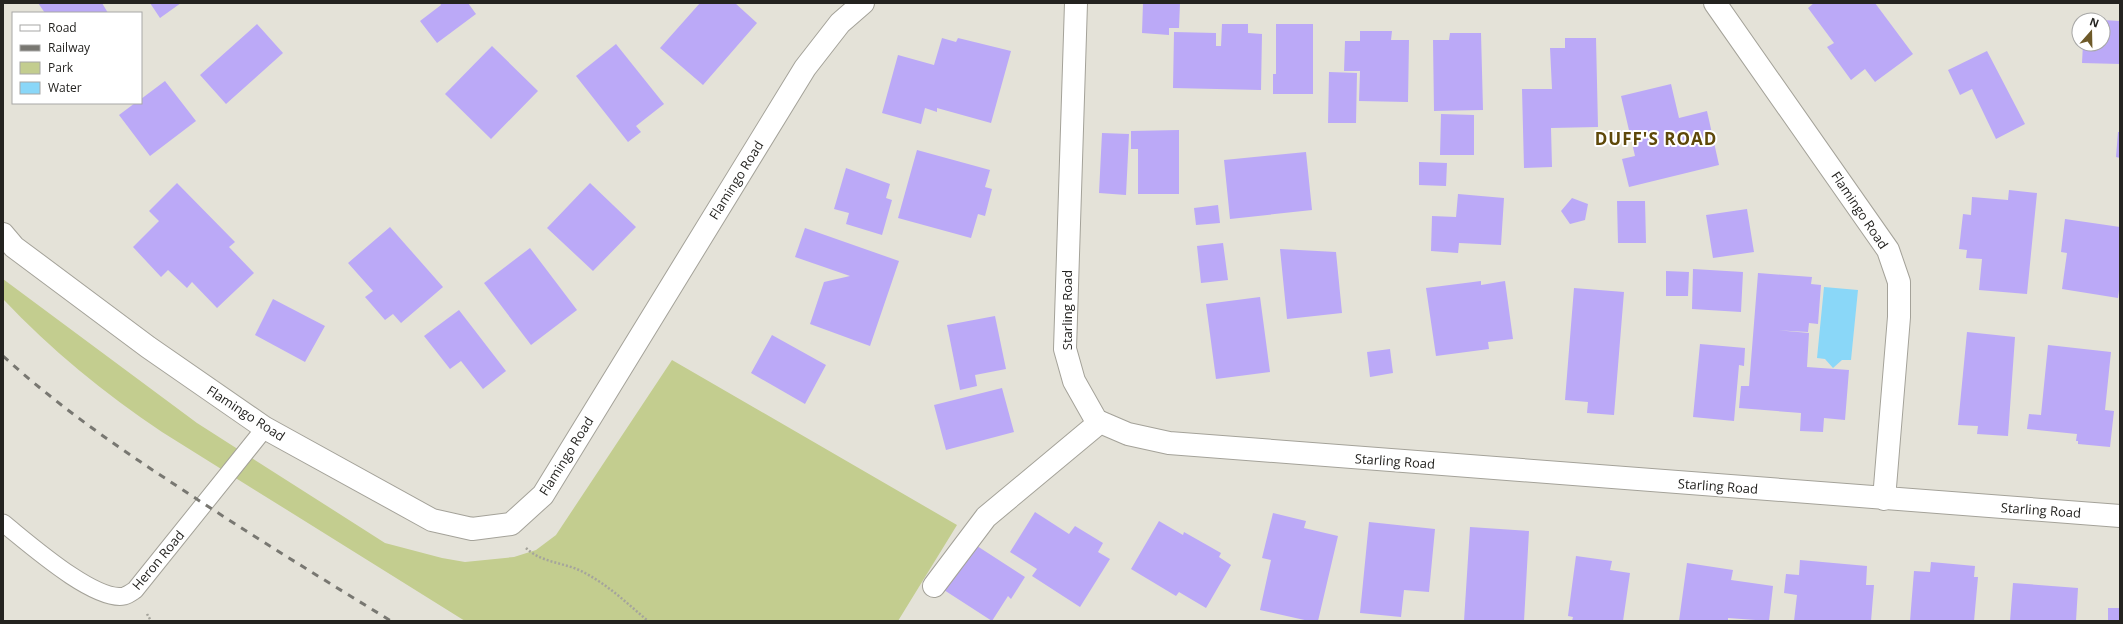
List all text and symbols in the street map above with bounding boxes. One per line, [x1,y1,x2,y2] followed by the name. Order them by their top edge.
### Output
[12,12,142,104] legend
[2071,12,2111,52] north arrow
[2088,14,2101,31] text: N
[48,19,77,36] text: Road
[48,39,91,56] text: Railway
[48,59,74,76] text: Park
[48,79,82,96] text: Water
[1595,127,1717,150] district label: DUFF'S ROAD
[705,137,767,223] street label: Flamingo Road
[1827,168,1893,252] street label: Flamingo Road
[1058,270,1076,350] street label: Starling Road
[203,381,289,445] street label: Flamingo Road
[535,413,597,499] street label: Flamingo Road
[1354,449,1436,473] street label: Starling Road
[1677,474,1759,498] street label: Starling Road
[2000,498,2082,522] street label: Starling Road
[128,526,188,594] street label: Heron Road

